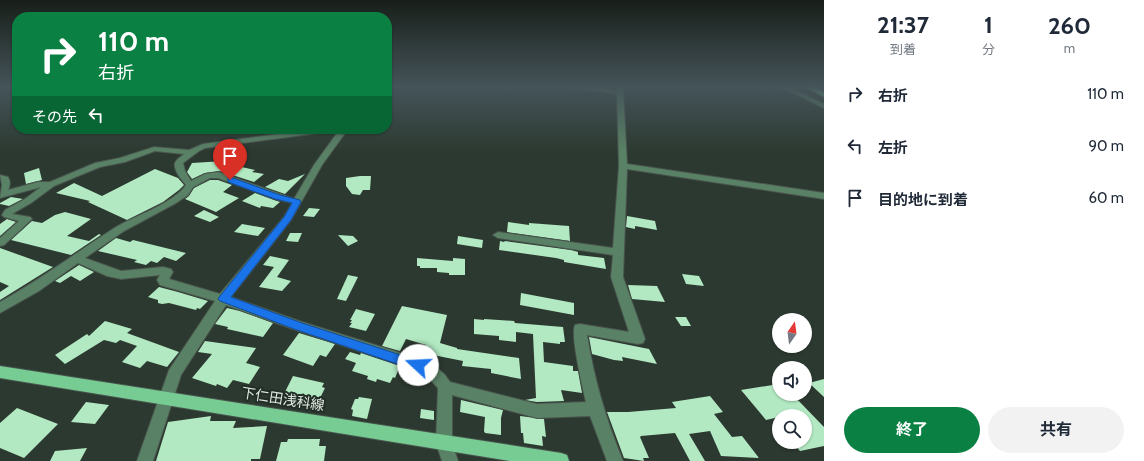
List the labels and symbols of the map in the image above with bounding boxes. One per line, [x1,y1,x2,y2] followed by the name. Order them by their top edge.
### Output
[213,139,247,180] pin
[772,313,812,353] north arrow
[397,344,439,386] position arrow
[240,384,326,414] street label: 下仁田浅科線

